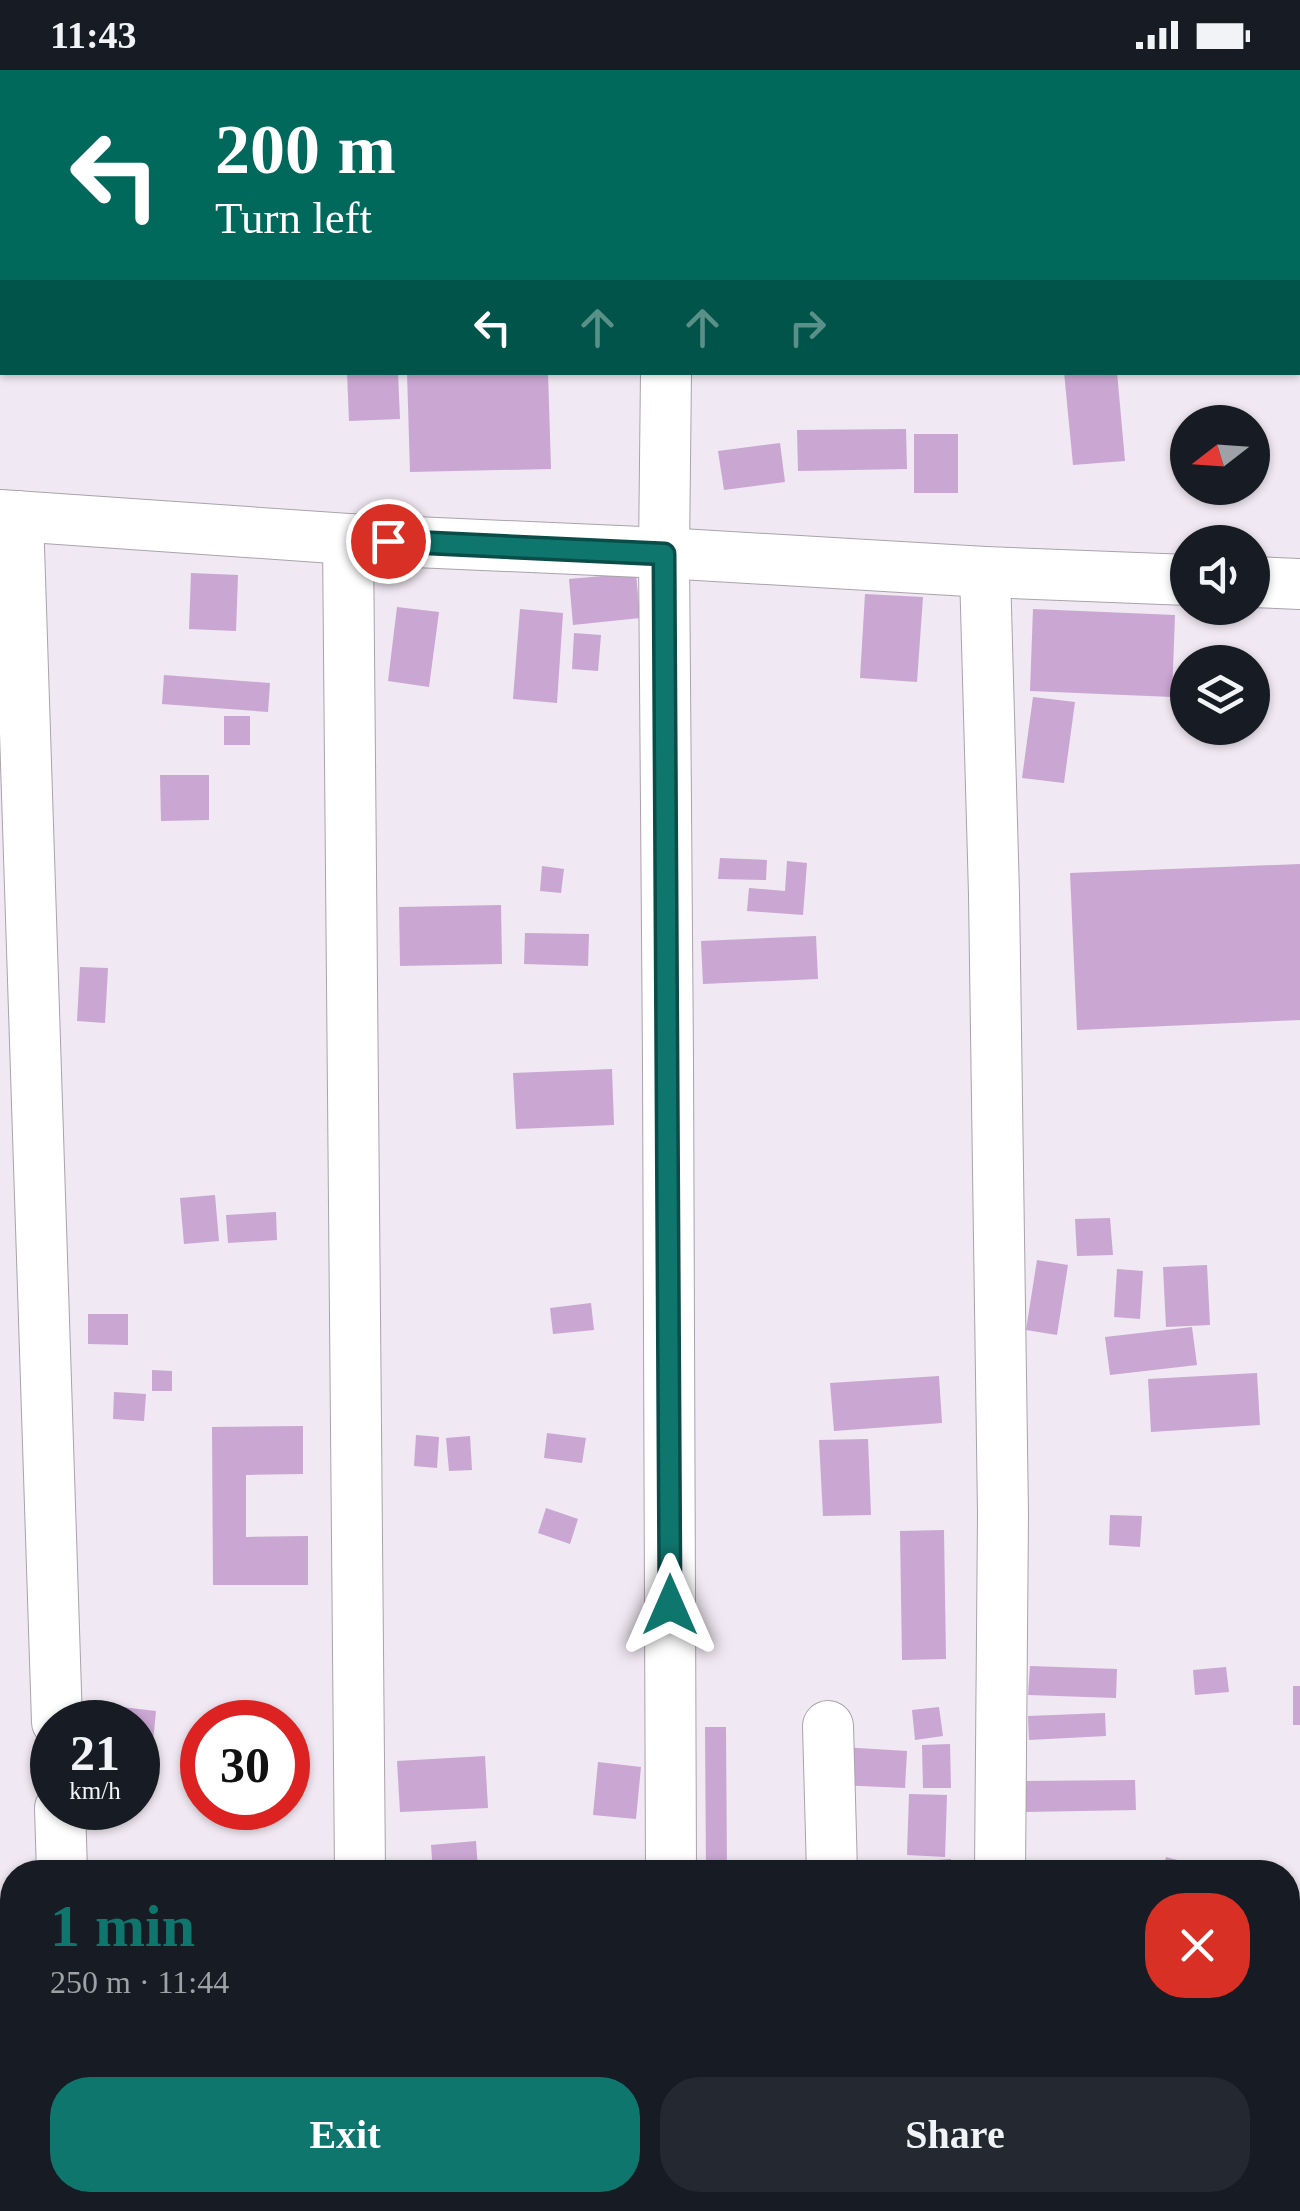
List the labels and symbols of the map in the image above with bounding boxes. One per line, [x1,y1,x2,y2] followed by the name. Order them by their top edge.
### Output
[1170,405,1270,505] north arrow
[346,499,431,584] pin
[618,1553,722,1657] position arrow
[180,1700,310,1830] speed limit sign: 30

